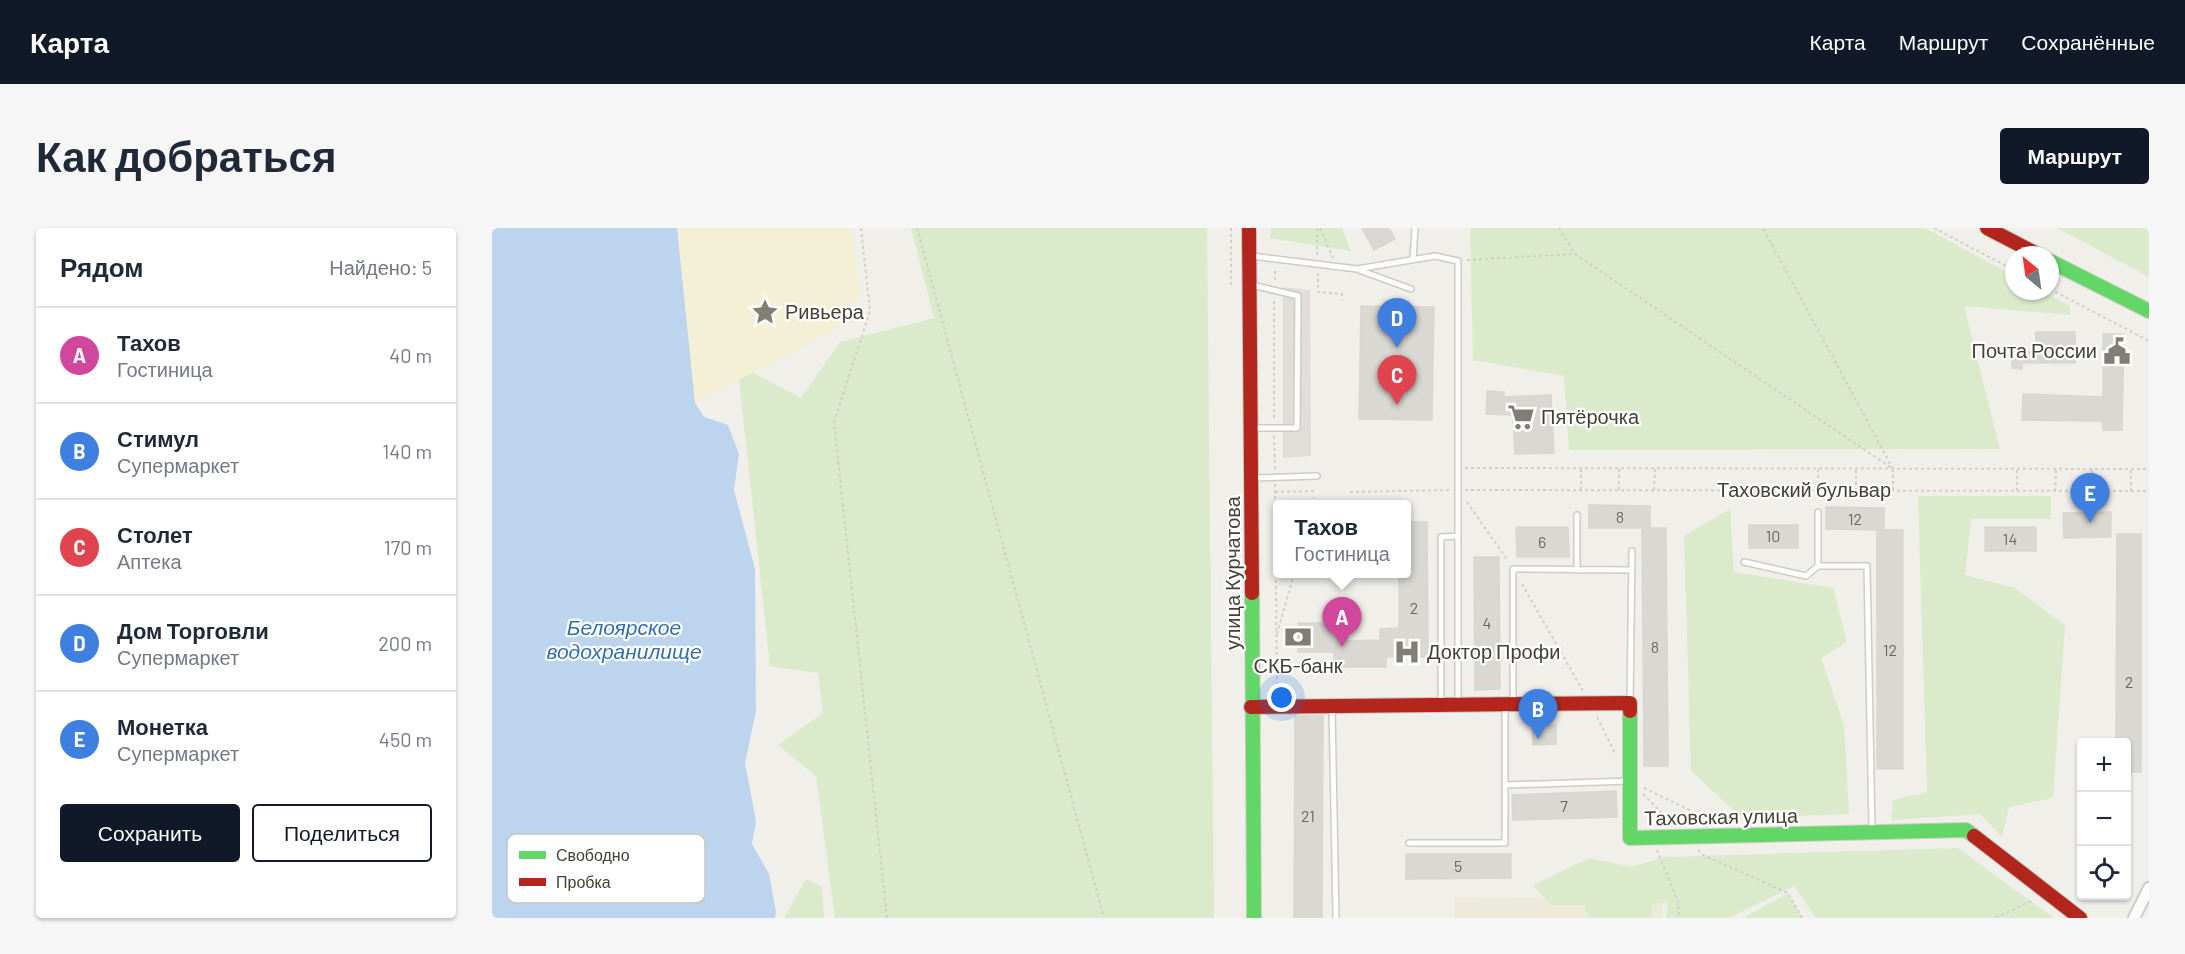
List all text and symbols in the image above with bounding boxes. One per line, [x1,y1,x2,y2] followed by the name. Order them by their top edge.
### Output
[30,25,109,59] text: Карта
[1810,29,1866,54] text: Карта
[1899,29,1988,54] text: Маршрут
[2021,29,2155,54] text: Сохранённые
[2000,128,2149,184] button: Маршрут
[36,130,336,180] text: Как добраться
[2005,246,2059,300] north arrow
[60,251,143,282] text: Рядом
[329,255,432,279] text: Найдено: 5
[750,297,780,327] place icon: Ривьера
[1378,298,1416,348] pin: D
[785,299,865,323] place label: Ривьера
[117,329,181,355] text: Тахов
[2102,336,2132,366] public building icon: Почта России
[1972,338,2097,362] place label: Почта России
[73,343,86,367] text: A
[389,343,432,367] text: 40 m
[1378,356,1416,405] pin: C
[117,357,213,381] text: Гостиница
[1506,402,1536,432] supermarket icon: Пятёрочка
[1541,404,1640,428] place label: Пятёрочка
[117,425,199,451] text: Стимул
[73,439,86,463] text: B
[382,439,432,463] text: 140 m
[117,453,239,477] text: Супермаркет
[2070,474,2110,523] pin: E
[1717,477,1891,501] street label: Таховский бульвар
[1220,495,1244,650] street label: улица Курчатова
[1273,500,1411,578] popup
[1616,507,1624,526] house number: 8
[1848,509,1862,528] house number: 12
[1294,513,1358,539] text: Тахов
[117,521,193,547] text: Столет
[1766,526,1780,545] house number: 10
[2003,529,2017,548] house number: 14
[1538,532,1546,551] house number: 6
[73,535,86,559] text: C
[384,535,432,559] text: 170 m
[1294,541,1390,565] text: Гостиница
[117,549,182,573] text: Аптека
[1322,598,1362,647] pin: A
[1410,598,1418,617] house number: 2
[1483,613,1491,632] house number: 4
[546,614,702,663] water label: Белоярское водохранилище
[117,617,269,643] text: Дом Торговли
[1283,622,1313,652] bank icon: СКБ-банк
[73,631,86,655] text: D
[378,631,432,655] text: 200 m
[1392,637,1422,667] hospital icon: Доктор Профи
[1651,637,1659,656] house number: 8
[1427,639,1560,663] place label: Доктор Профи
[1883,640,1897,659] house number: 12
[117,645,239,669] text: Супермаркет
[1253,653,1343,677] place label: СКБ-банк
[2125,672,2133,691] house number: 2
[1267,683,1296,712] your location
[1518,690,1558,739] pin: B
[117,713,208,739] text: Монетка
[74,727,85,751] text: E
[379,727,432,751] text: 450 m
[2077,738,2131,900] map controls
[2077,738,2131,792] button: +
[117,741,239,765] text: Супермаркет
[2077,792,2131,846] button: −
[1560,796,1568,815] house number: 7
[1644,803,1799,829] street label: Таховская улица
[60,804,240,862] button: Сохранить
[252,804,432,862] button: Поделиться
[1301,806,1315,825] house number: 21
[507,834,705,903] legend
[556,845,630,864] text: Свободно
[2077,846,2131,900] button: locate
[1454,856,1462,875] house number: 5
[556,872,611,891] text: Пробка

